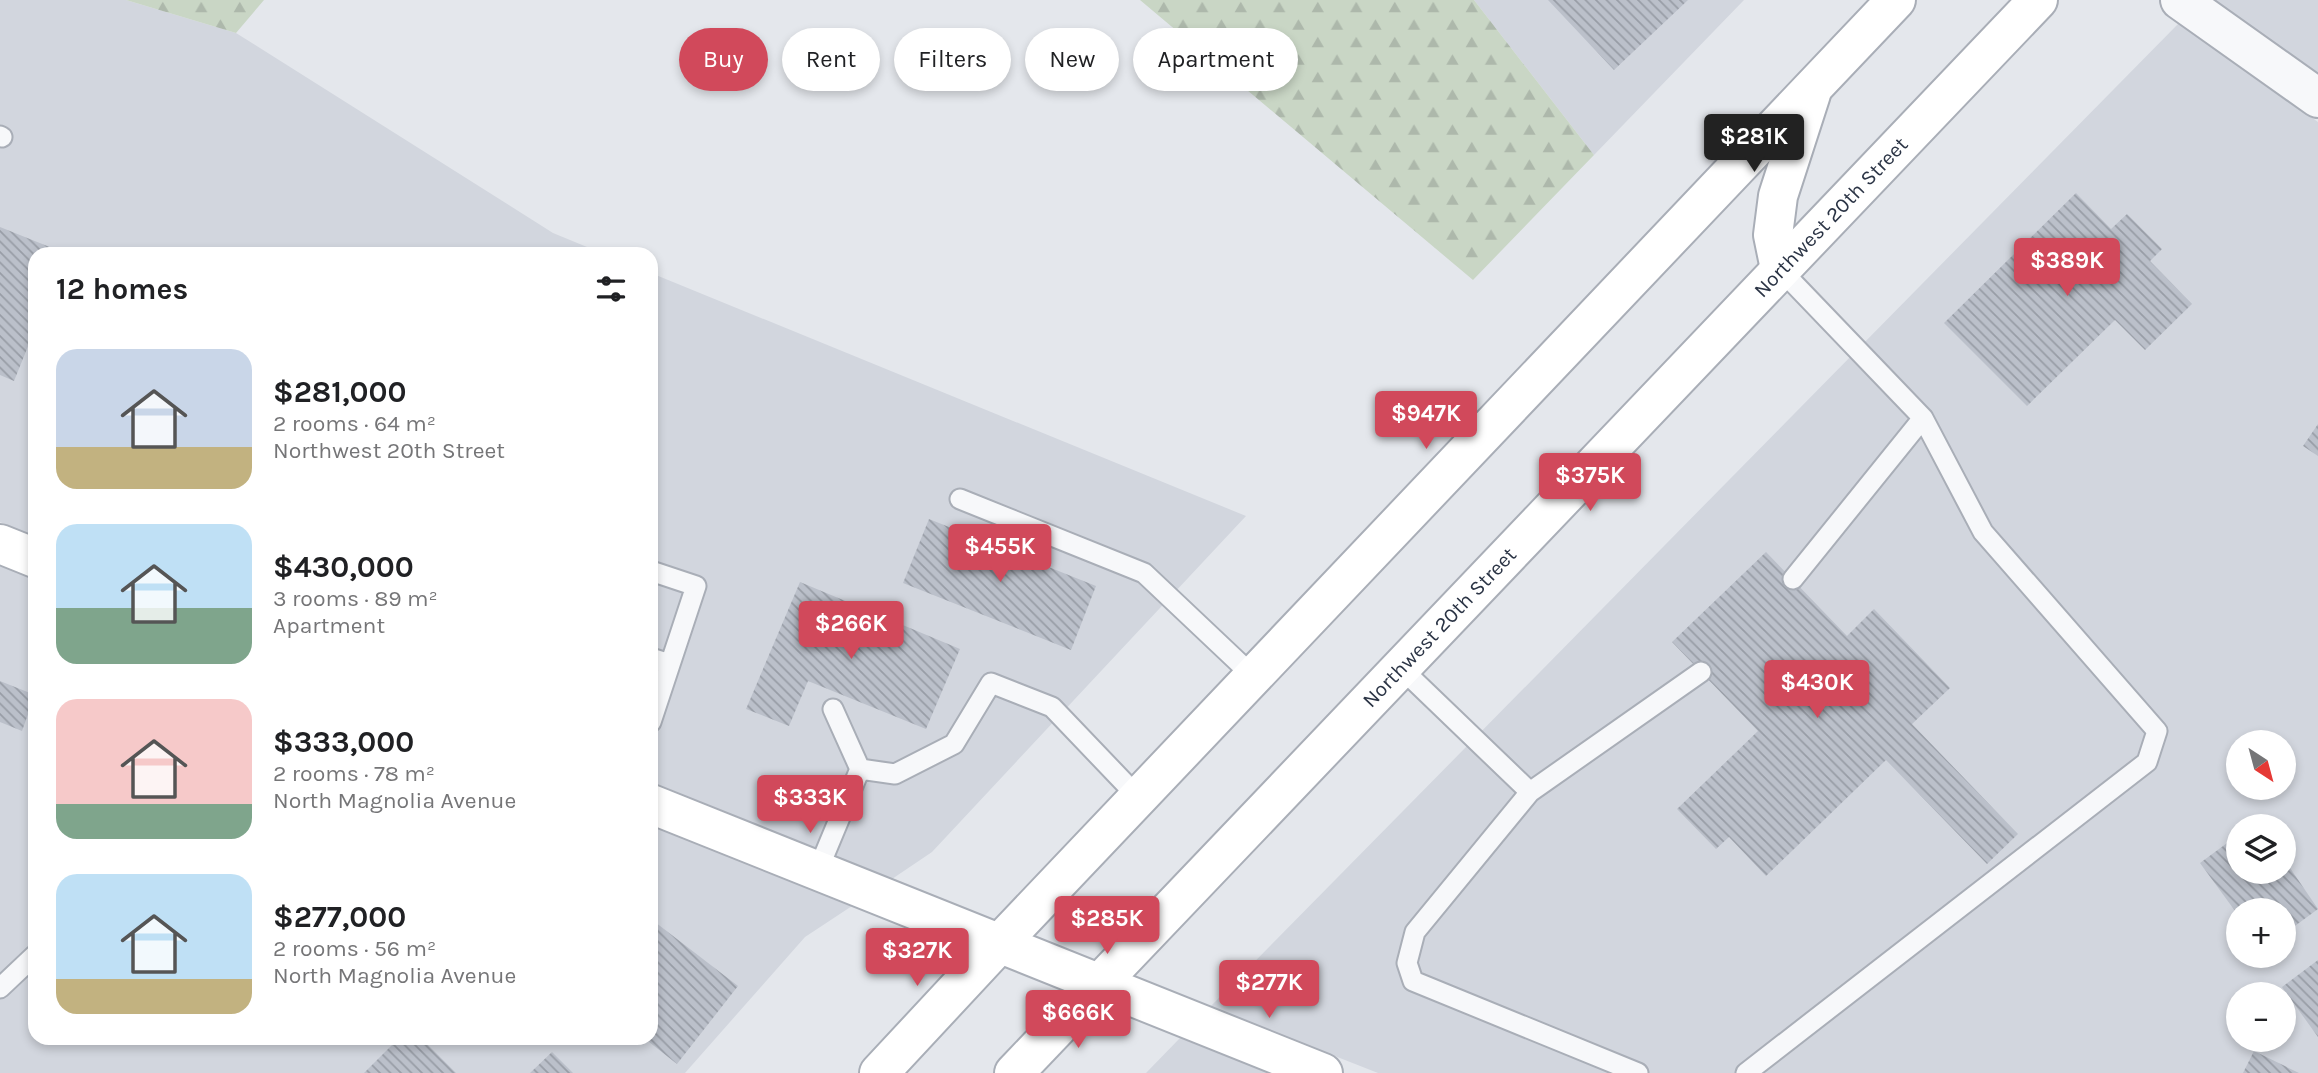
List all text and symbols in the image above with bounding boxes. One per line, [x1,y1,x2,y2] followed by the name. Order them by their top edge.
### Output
[679,28,768,91] chip: Buy
[782,28,880,91] chip: Rent
[894,28,1011,91] chip: Filters
[1025,28,1119,91] chip: New
[1133,28,1298,91] chip: Apartment
[1705,114,1803,174] pin: $281K
[1720,123,1788,150] text: $281K
[1749,132,1913,302] street label: Northwest 20th Street
[2018,238,2116,298] pin: $389K
[2030,247,2104,274] text: $389K
[592,270,630,308] icon: filters
[56,271,188,307] text: 12 homes
[273,374,406,410] text: $281,000
[112,377,196,461] icon: home
[1377,392,1475,451] pin: $947K
[1391,400,1461,427] text: $947K
[273,410,436,437] text: 2 rooms · 64 m²
[273,437,505,464] text: Northwest 20th Street
[1541,454,1639,513] pin: $375K
[1555,462,1625,489] text: $375K
[951,524,1049,584] pin: $455K
[964,533,1036,560] text: $455K
[1357,542,1521,712] street label: Northwest 20th Street
[273,549,414,585] text: $430,000
[112,552,196,636] icon: home
[273,585,438,612] text: 3 rooms · 89 m²
[802,602,900,661] pin: $266K
[815,610,887,637] text: $266K
[273,612,385,639] text: Apartment
[1768,660,1866,720] pin: $430K
[1780,669,1854,696] text: $430K
[273,724,414,760] text: $333,000
[112,727,196,811] icon: home
[2226,730,2296,800] north arrow
[2226,730,2296,1052] map controls
[273,760,435,787] text: 2 rooms · 78 m²
[761,776,859,835] pin: $333K
[773,784,847,811] text: $333K
[273,787,516,814] text: North Magnolia Avenue
[2226,814,2296,884] button: layers
[1058,897,1156,956] pin: $285K
[2226,898,2296,968] button: +
[273,899,406,935] text: $277,000
[112,902,196,986] icon: home
[1070,905,1144,932] text: $285K
[868,928,966,988] pin: $327K
[273,935,436,962] text: 2 rooms · 56 m²
[882,937,952,964] text: $327K
[1220,960,1318,1020] pin: $277K
[273,962,516,989] text: North Magnolia Avenue
[1235,969,1303,996] text: $277K
[2226,982,2296,1052] button: −
[1029,990,1127,1050] pin: $666K
[1042,999,1114,1026] text: $666K

